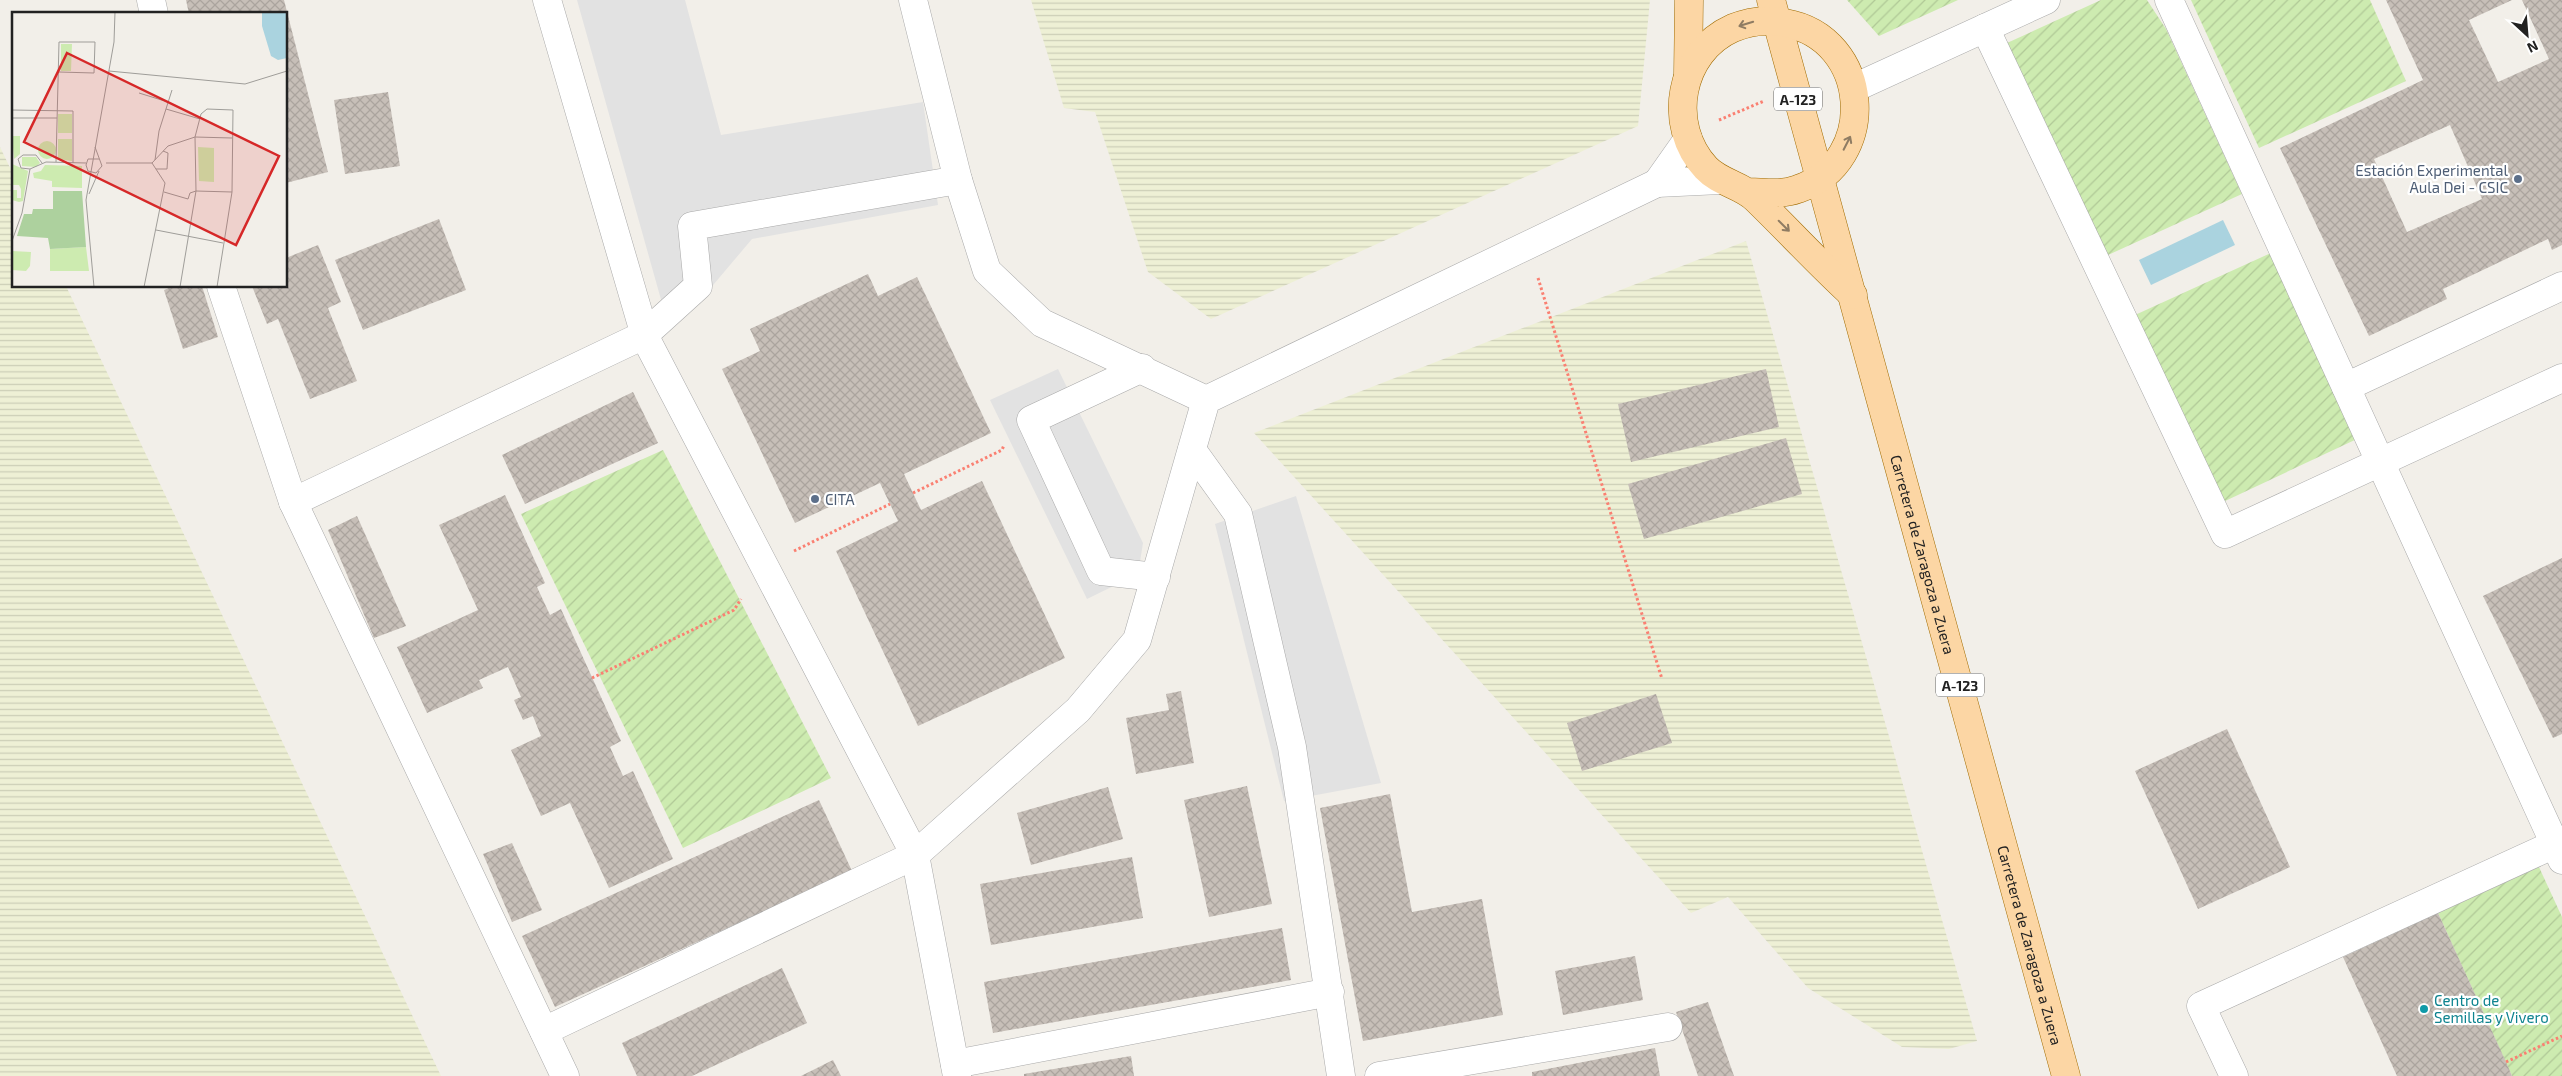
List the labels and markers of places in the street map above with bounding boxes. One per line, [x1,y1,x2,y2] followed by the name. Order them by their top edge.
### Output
[2355,161,2509,196] place label: Estación Experimental Aula Dei - CSIC
[2512,173,2524,185] marker: Estación Experimental Aula Dei - CSIC
[825,490,855,508] place label: CITA
[809,493,821,505] marker: CITA
[2434,991,2549,1026] place label: Centro de Semillas y Vivero
[2418,1003,2430,1015] marker: Centro de Semillas y Vivero

